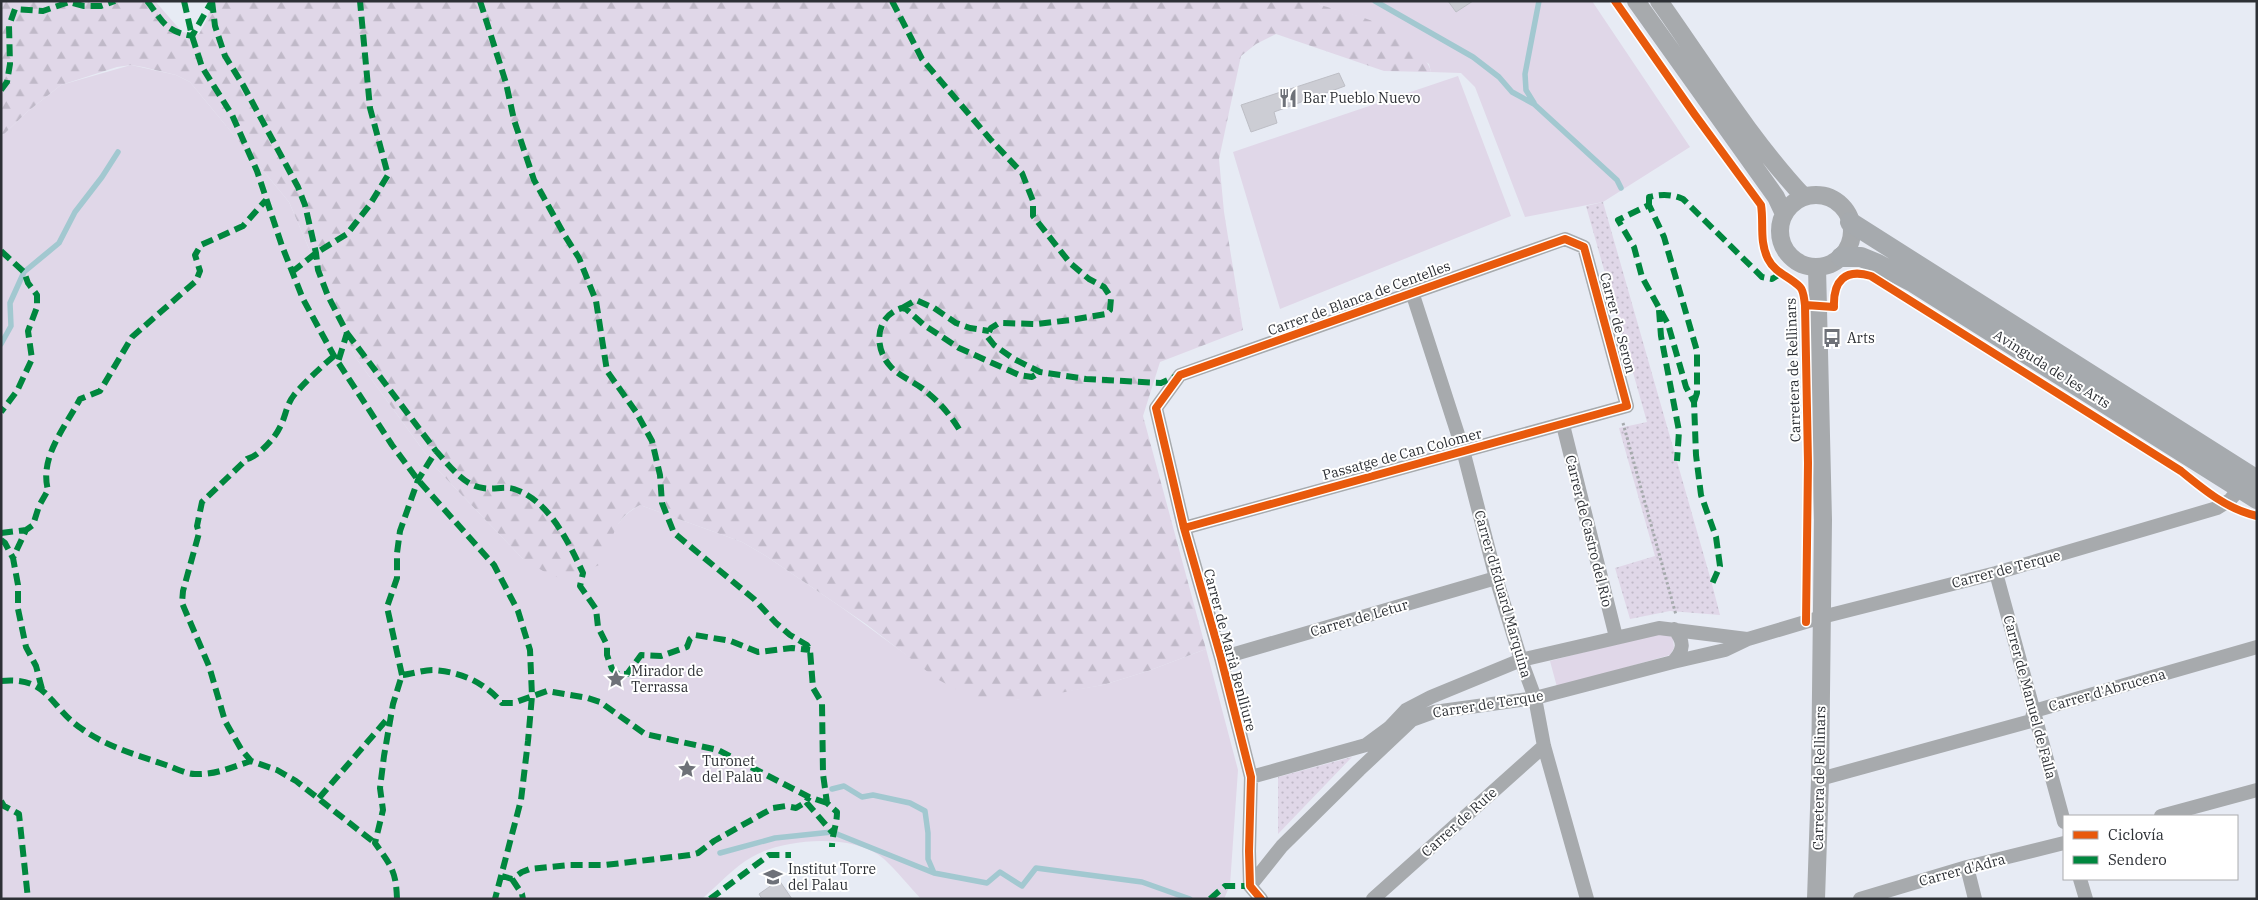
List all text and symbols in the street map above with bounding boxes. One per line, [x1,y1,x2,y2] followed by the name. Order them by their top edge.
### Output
[1277,87,1299,109] restaurant icon: Bar Pueblo Nuevo
[1303,89,1421,107] place label: Bar Pueblo Nuevo
[1265,256,1453,340] street label: Carrer de Blanca de Centelles
[1596,270,1640,376] street label: Carrer de Seron
[1781,297,1805,442] street label: Carretera de Rellinars
[1990,326,2114,412] street label: Avinguda de les Arts
[1821,327,1843,349] bus stop icon: Arts
[1847,329,1875,347] place label: Arts
[1320,424,1484,484] street label: Passatge de Can Colomer
[1561,453,1617,609] street label: Carrer de Castro del Rio
[1470,508,1536,680] street label: Carrer d'Eduard Marquina
[1950,546,2062,592] street label: Carrer de Terque
[1200,567,1260,733] street label: Carrer de Marià Benlliure
[1308,595,1411,641] street label: Carrer de Letur
[1999,613,2061,781] street label: Carrer de Manuel de Falla
[631,662,703,696] place label: Mirador de Terrassa
[2046,665,2168,715] street label: Carrer d'Abrucena
[605,668,627,690] place icon: Mirador de Terrassa
[1431,686,1545,722] street label: Carrer de Terque
[1809,705,1829,850] street label: Carretera de Rellinars
[702,752,762,786] place label: Turonet del Palau
[676,758,698,780] place icon: Turonet del Palau
[1417,783,1501,861] street label: Carrer de Rute
[2063,815,2238,880] legend
[2108,825,2164,844] text: Ciclovía
[1917,850,2007,890] street label: Carrer d'Adra
[2108,850,2167,869] text: Sendero
[788,860,876,894] place label: Institut Torre del Palau
[762,866,784,888] school or university icon: Institut Torre del Palau

